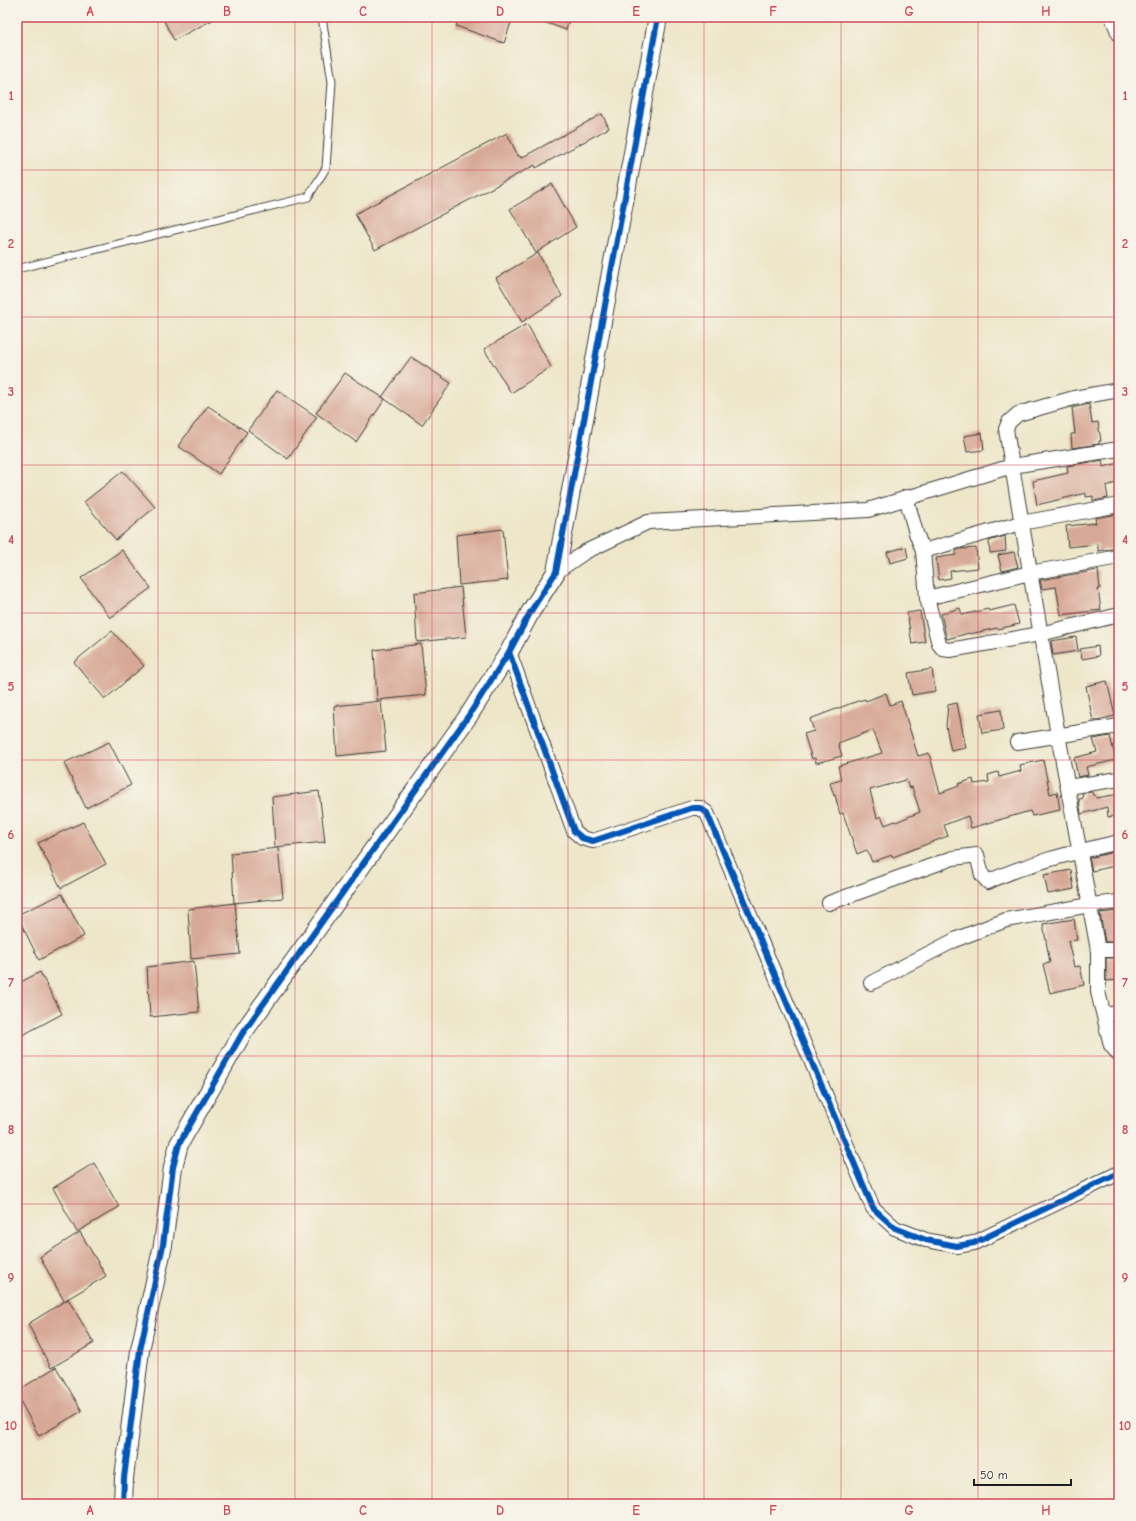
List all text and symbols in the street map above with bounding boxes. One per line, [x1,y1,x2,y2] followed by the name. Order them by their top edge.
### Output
[86,4,94,19] text: A
[223,4,231,19] text: B
[359,4,367,19] text: C
[496,4,504,19] text: D
[632,4,640,19] text: E
[769,4,777,19] text: F
[904,4,914,19] text: G
[1041,4,1051,19] text: H
[8,88,14,103] text: 1
[1122,88,1128,103] text: 1
[8,236,14,251] text: 2
[1122,236,1128,251] text: 2
[8,384,14,399] text: 3
[1122,384,1128,399] text: 3
[8,532,14,547] text: 4
[1122,532,1128,547] text: 4
[8,679,15,694] text: 5
[1122,679,1129,694] text: 5
[8,827,15,842] text: 6
[1122,827,1129,842] text: 6
[8,975,14,990] text: 7
[1122,975,1128,990] text: 7
[8,1122,14,1137] text: 8
[1122,1122,1128,1137] text: 8
[8,1270,15,1285] text: 9
[1122,1270,1129,1285] text: 9
[5,1418,17,1433] text: 10
[1119,1418,1131,1433] text: 10
[974,1461,1071,1487] scale bar
[980,1468,1008,1482] text: 50 m
[86,1503,94,1518] text: A
[223,1503,231,1518] text: B
[359,1503,367,1518] text: C
[496,1503,504,1518] text: D
[632,1503,640,1518] text: E
[769,1503,777,1518] text: F
[904,1503,914,1518] text: G
[1041,1503,1051,1518] text: H

